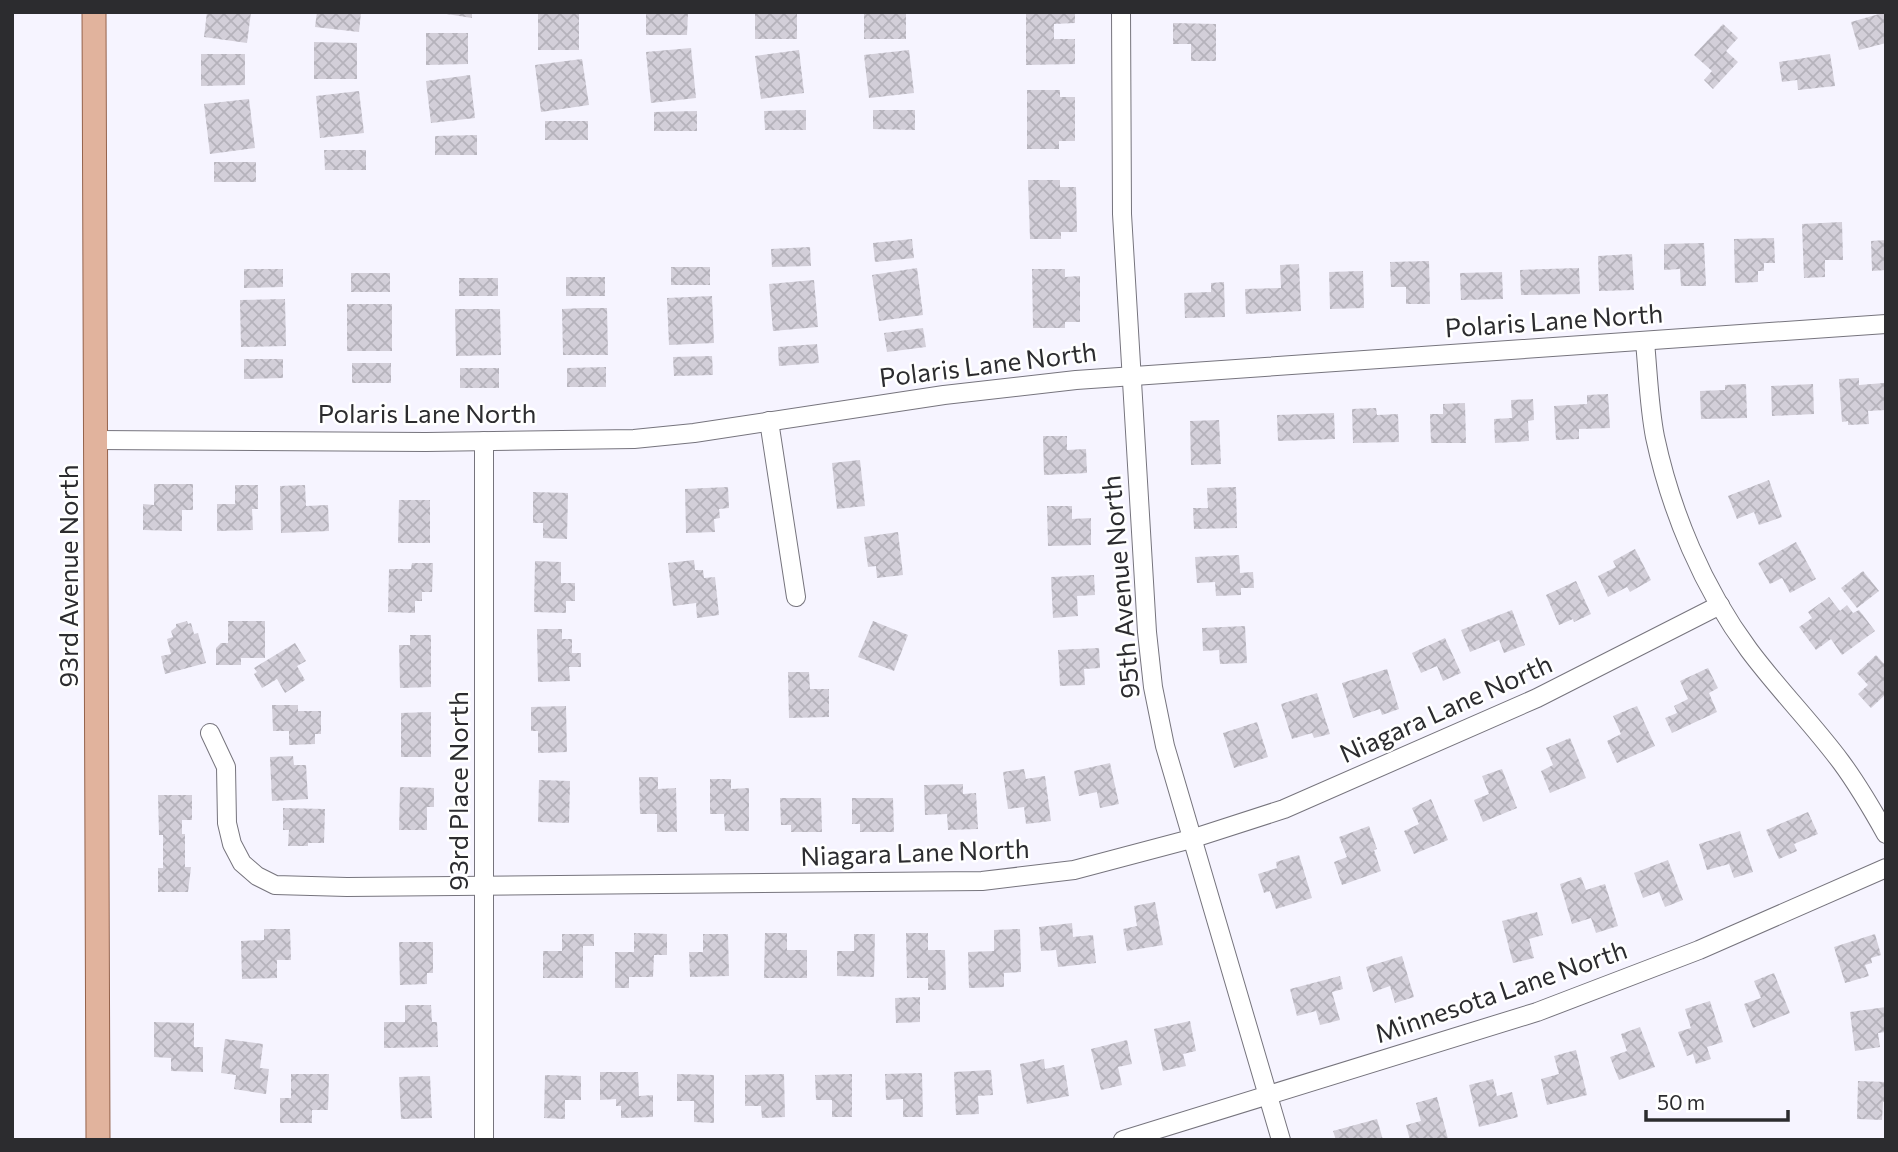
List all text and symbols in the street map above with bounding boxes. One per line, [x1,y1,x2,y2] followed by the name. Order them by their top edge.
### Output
[1444,296,1664,343] street label: Polaris Lane North
[877,335,1098,392] street label: Polaris Lane North
[318,397,536,428] street label: Polaris Lane North
[52,464,83,688] street label: 93rd Avenue North
[1094,474,1145,700] street label: 95th Avenue North
[1334,647,1556,768] street label: Niagara Lane North
[442,691,473,891] street label: 93rd Place North
[800,832,1030,871] street label: Niagara Lane North
[1370,933,1631,1048] street label: Minnesota Lane North
[1646,1078,1788,1122] scale bar
[1657,1089,1705,1114] text: 50 m

